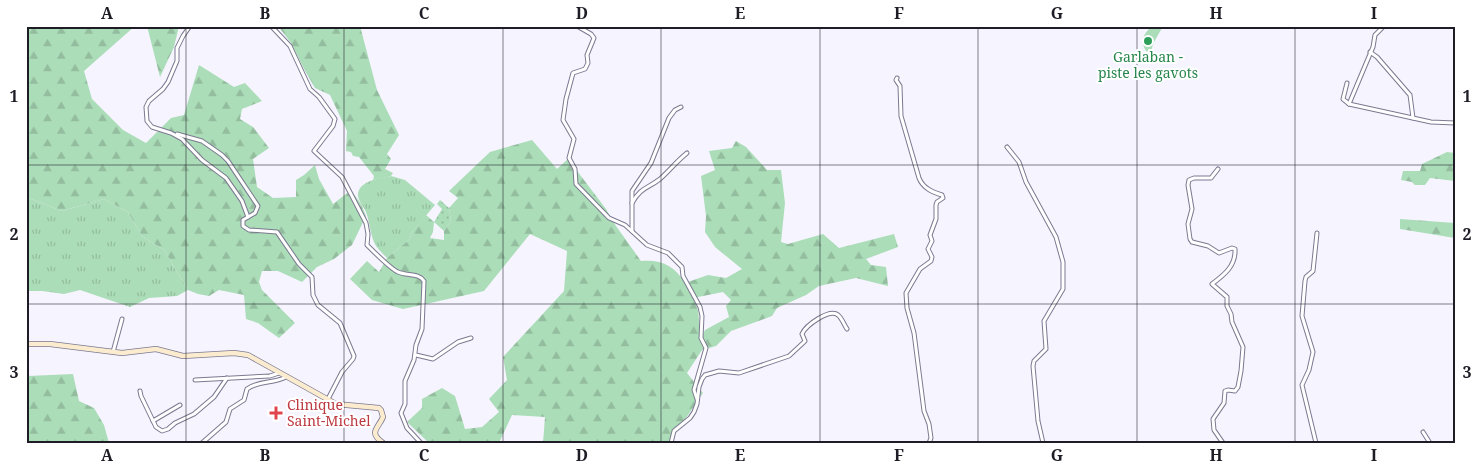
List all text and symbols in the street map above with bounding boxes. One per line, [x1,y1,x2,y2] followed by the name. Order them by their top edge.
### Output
[101,2,114,24] text: A
[260,2,271,24] text: B
[419,2,430,24] text: C
[576,2,588,24] text: D
[735,2,745,24] text: E
[894,2,904,24] text: F
[1051,2,1063,24] text: G
[1209,2,1223,24] text: H
[1371,2,1377,24] text: I
[1142,35,1154,47] marker: Garlaban - piste les gavots
[1098,47,1198,82] place label: Garlaban - piste les gavots
[9,85,19,107] text: 1
[1462,85,1472,107] text: 1
[9,223,19,245] text: 2
[1462,223,1472,245] text: 2
[9,361,19,383] text: 3
[1462,361,1472,383] text: 3
[287,395,371,430] place label: Clinique Saint-Michel
[269,406,283,420] marker: Clinique Saint-Michel
[101,444,114,466] text: A
[260,444,271,466] text: B
[419,444,430,466] text: C
[576,444,588,466] text: D
[735,444,745,466] text: E
[894,444,904,466] text: F
[1051,444,1063,466] text: G
[1209,444,1223,466] text: H
[1371,444,1377,466] text: I

